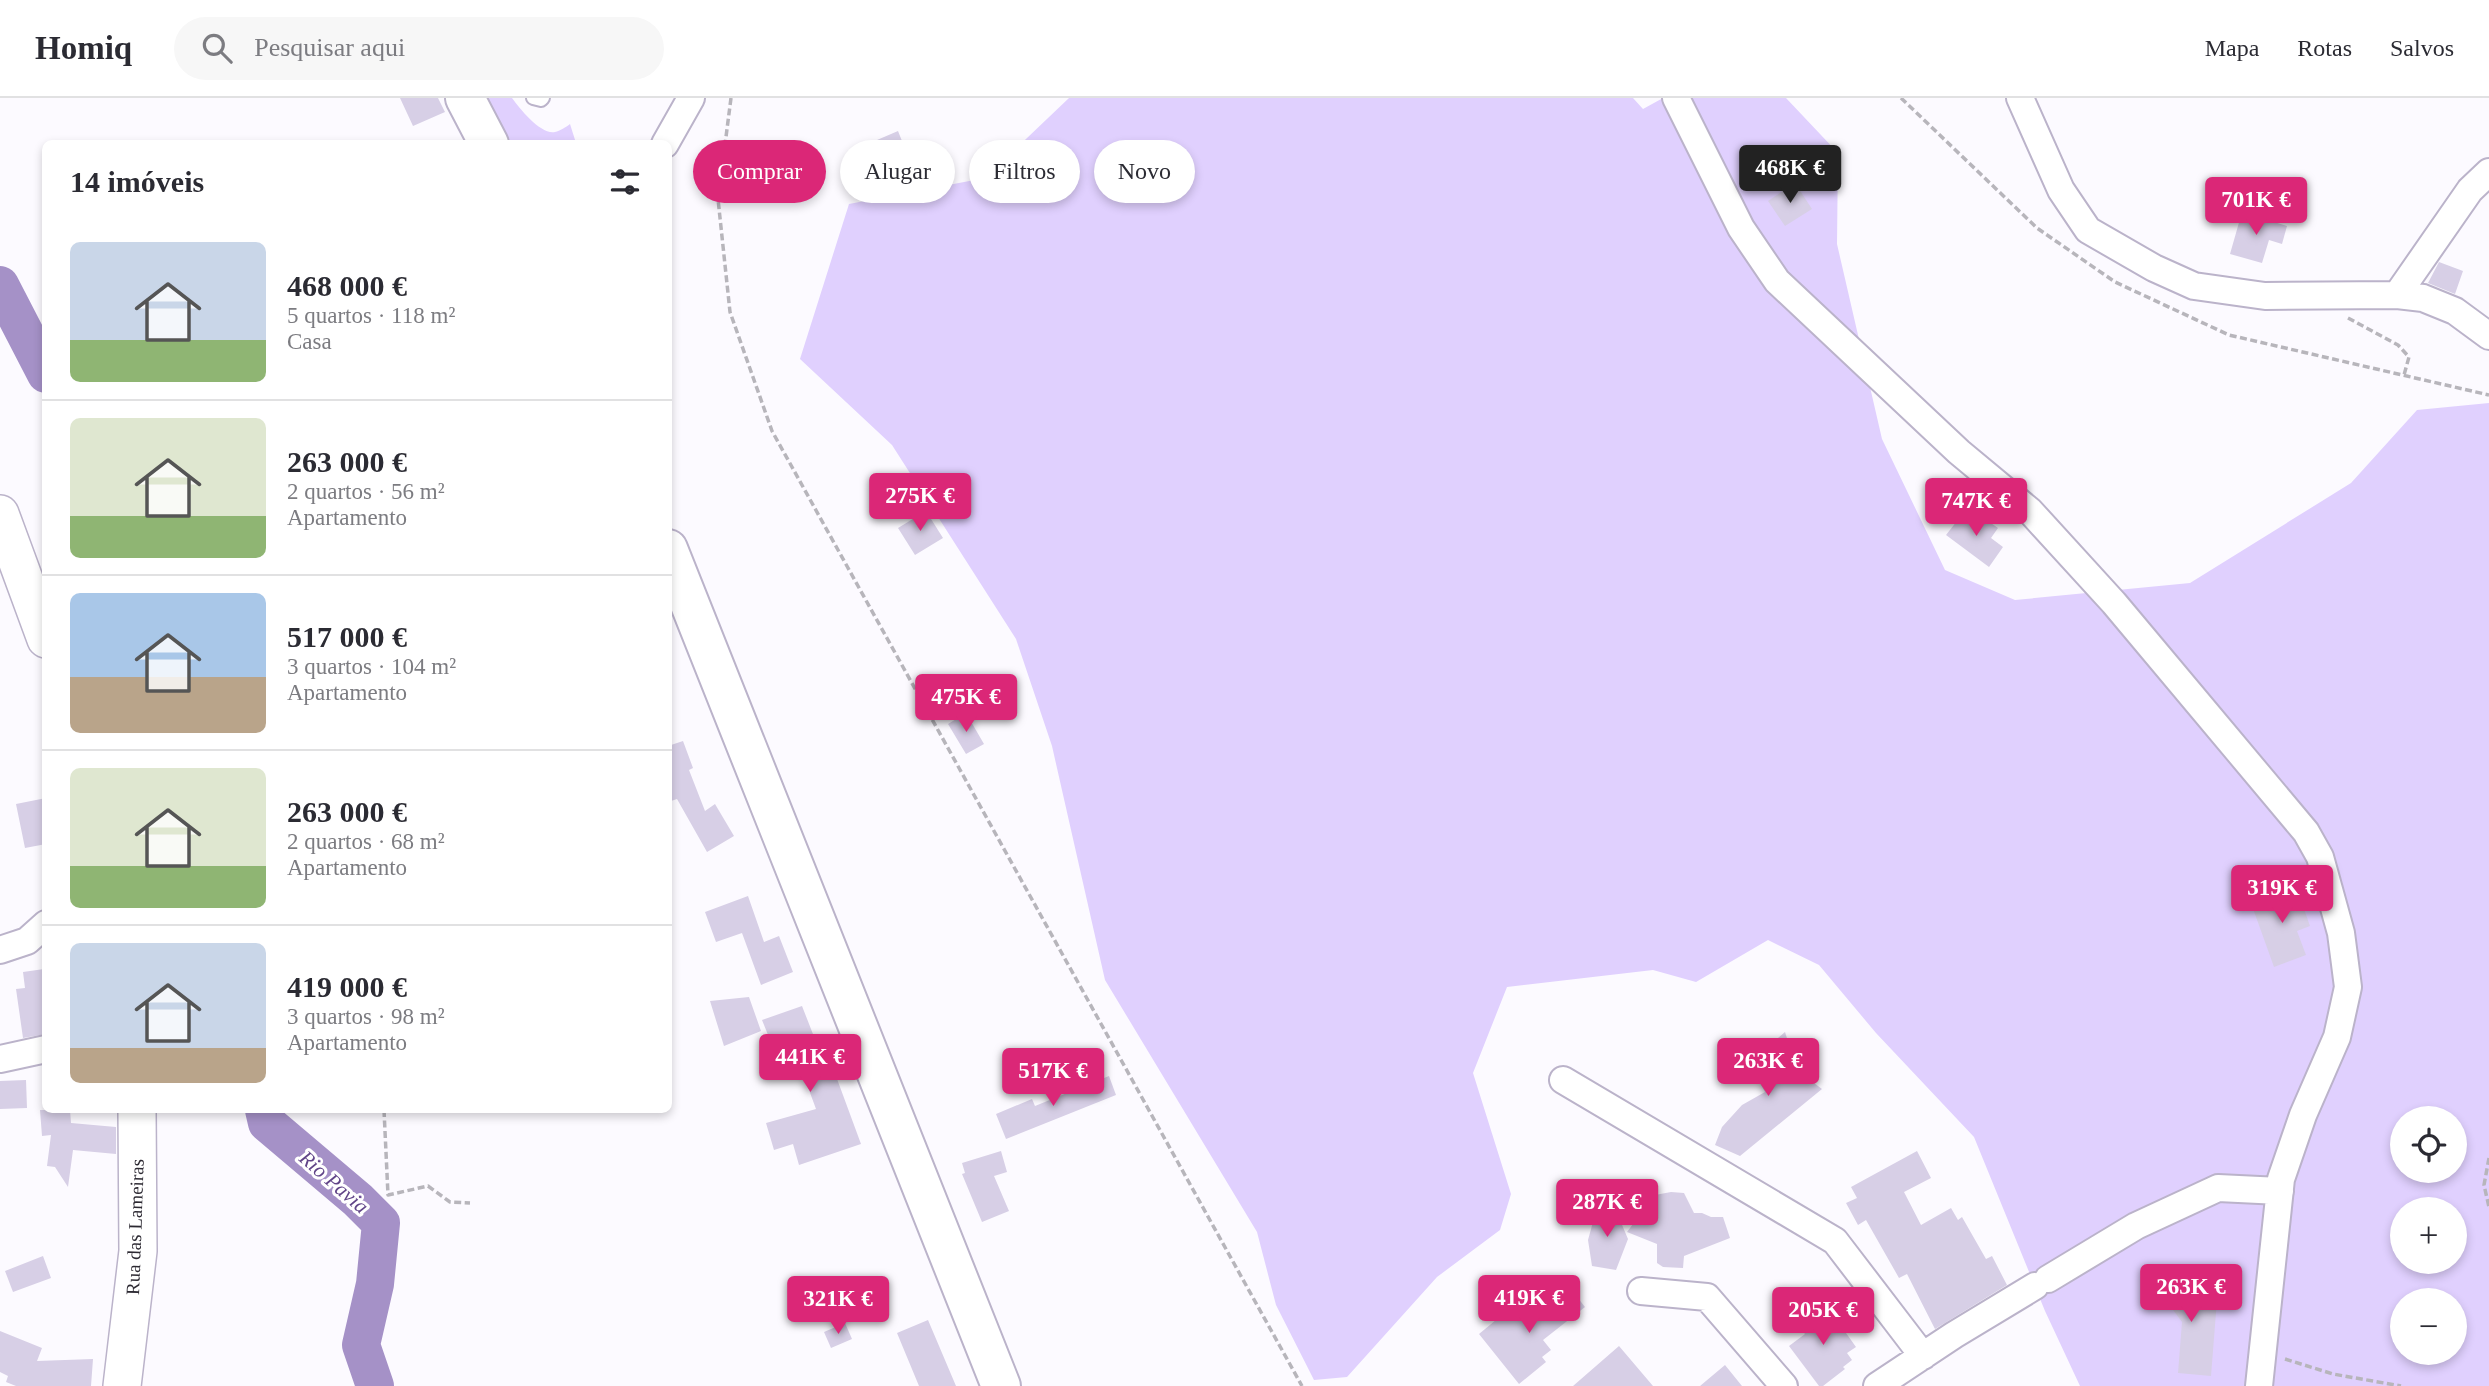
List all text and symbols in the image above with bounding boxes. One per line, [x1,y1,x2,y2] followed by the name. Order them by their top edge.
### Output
[174,17,664,80] search box
[198,29,236,67] icon: search
[35,30,132,66] text: Homiq
[254,33,405,62] text: Pesquisar aqui
[2205,35,2259,61] text: Mapa
[2297,35,2352,61] text: Rotas
[2390,35,2454,61] text: Salvos
[693,140,826,203] chip: Comprar
[840,140,955,203] chip: Alugar
[969,140,1080,203] chip: Filtros
[1094,140,1195,203] chip: Novo
[1733,146,1847,205] pin: 468K €
[1755,155,1825,180] text: 468K €
[606,163,644,201] icon: filters
[70,165,204,198] text: 14 imóveis
[2199,178,2313,237] pin: 701K €
[2221,187,2291,212] text: 701K €
[287,269,407,302] text: 468 000 €
[126,270,210,354] icon: home
[287,303,455,328] text: 5 quartos · 118 m²
[287,329,332,354] text: Casa
[287,445,407,478] text: 263 000 €
[126,446,210,530] icon: home
[863,474,977,533] pin: 275K €
[1919,478,2033,538] pin: 747K €
[287,479,445,504] text: 2 quartos · 56 m²
[885,483,955,508] text: 275K €
[1941,488,2011,513] text: 747K €
[287,505,407,530] text: Apartamento
[287,620,407,653] text: 517 000 €
[126,621,210,705] icon: home
[287,654,456,679] text: 3 quartos · 104 m²
[909,674,1023,734] pin: 475K €
[287,680,407,705] text: Apartamento
[931,684,1001,709] text: 475K €
[287,795,407,828] text: 263 000 €
[126,796,210,880] icon: home
[287,829,445,854] text: 2 quartos · 68 m²
[287,855,407,880] text: Apartamento
[2225,866,2339,925] pin: 319K €
[2247,875,2317,900] text: 319K €
[287,970,407,1003] text: 419 000 €
[126,971,210,1055] icon: home
[287,1004,445,1029] text: 3 quartos · 98 m²
[287,1030,407,1055] text: Apartamento
[753,1034,867,1094] pin: 441K €
[1711,1038,1825,1098] pin: 263K €
[775,1044,845,1069] text: 441K €
[996,1048,1110,1108] pin: 517K €
[1733,1048,1803,1073] text: 263K €
[1018,1058,1088,1083] text: 517K €
[2390,1106,2467,1365] map controls
[2390,1106,2467,1183] button: locate
[294,1145,373,1218] water label: Rio Pavia
[122,1159,148,1295] street label: Rua das Lameiras
[1550,1180,1664,1239] pin: 287K €
[1572,1189,1642,1214] text: 287K €
[2390,1197,2467,1274] button: +
[2134,1264,2248,1324] pin: 263K €
[2156,1274,2226,1299] text: 263K €
[781,1276,895,1336] pin: 321K €
[1472,1276,1586,1335] pin: 419K €
[1494,1285,1564,1310] text: 419K €
[803,1286,873,1311] text: 321K €
[1766,1288,1880,1347] pin: 205K €
[2390,1288,2467,1365] button: −
[1788,1297,1858,1322] text: 205K €

